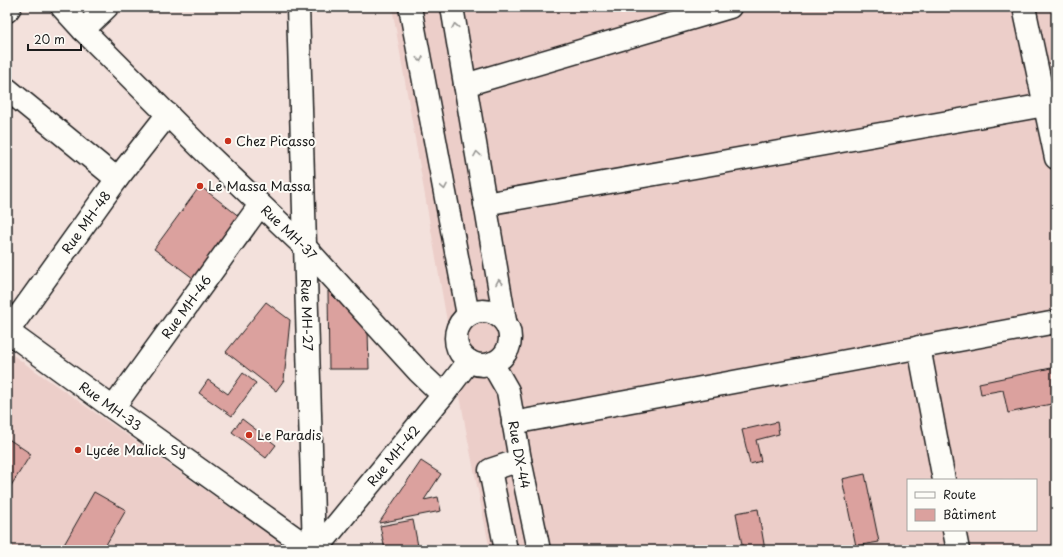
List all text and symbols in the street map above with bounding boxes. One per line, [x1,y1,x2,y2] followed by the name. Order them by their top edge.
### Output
[451,23,460,29] one-way arrow
[28,26,81,52] scale bar
[34,30,65,48] text: 20 m
[415,56,423,62] one-way arrow
[236,131,315,150] place label: Chez Picasso
[223,136,233,146] marker: Chez Picasso
[473,151,482,157] one-way arrow
[208,176,312,195] place label: Le Massa Massa
[195,181,205,191] marker: Le Massa Massa
[439,184,448,190] one-way arrow
[57,187,115,257] street label: Rue MH-48
[257,200,322,263] street label: Rue MH-37
[156,271,215,342] street label: Rue MH-46
[297,278,318,352] street label: Rue MH-27
[495,279,503,285] one-way arrow
[76,377,146,435] street label: Rue MH-33
[504,419,536,490] street label: Rue DX-44
[362,421,424,490] street label: Rue MH-42
[257,425,321,444] place label: Le Paradis
[244,430,254,440] marker: Le Paradis
[86,440,186,459] place label: Lycée Malick Sy
[73,445,83,455] marker: Lycée Malick Sy
[907,479,1037,531] legend
[943,485,976,503] text: Route
[943,505,996,523] text: Bâtiment

